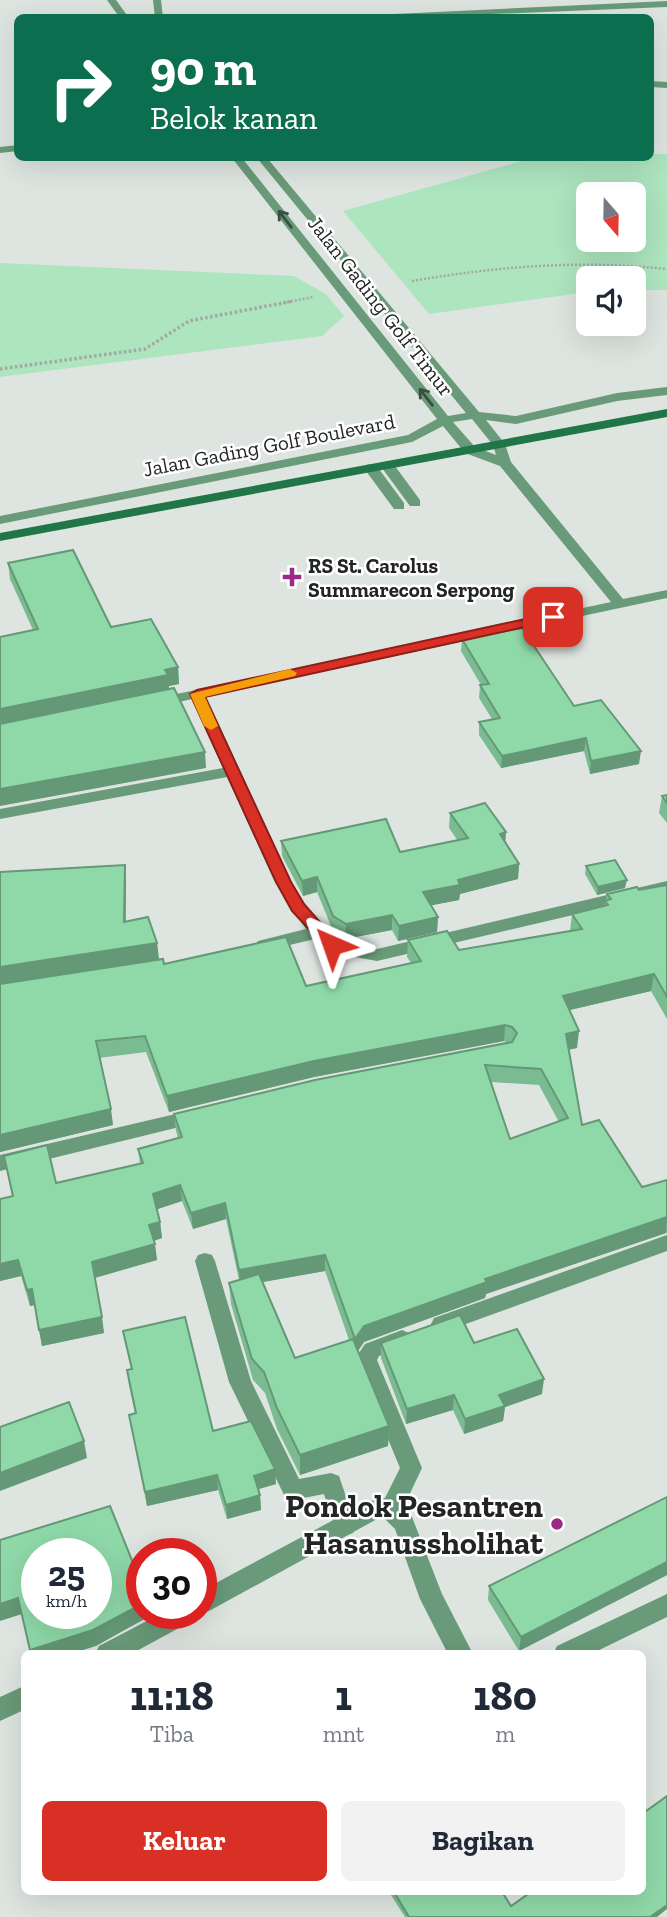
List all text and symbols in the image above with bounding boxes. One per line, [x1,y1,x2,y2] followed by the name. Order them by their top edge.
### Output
[150,39,257,98] text: 90 m
[35,42,126,133] icon: right
[150,99,317,137] text: Belok kanan
[576,182,646,252] north arrow
[576,182,646,336] map controls
[277,210,292,228] one-way arrow
[303,211,459,401] street label: Jalan Gading Golf Timur
[576,266,646,336] button: sound
[419,388,434,407] one-way arrow
[141,408,397,482] street label: Jalan Gading Golf Boulevard
[308,553,515,602] place label: RS St. Carolus Summarecon Serpong
[282,567,302,587] marker: RS St. Carolus Summarecon Serpong
[523,587,583,647] pin
[534,598,572,636] icon: arrive
[295,908,369,982] position arrow
[285,1487,543,1562] place label: Pondok Pesantren Hasanussholihat
[549,1516,565,1532] marker: Pondok Pesantren Hasanussholihat
[126,1538,217,1629] speed limit sign: 30
[48,1553,85,1595] text: 25
[46,1590,87,1612] text: km/h
[130,1670,214,1721] text: 11:18
[335,1670,352,1721] text: 1
[473,1670,537,1721] text: 180
[150,1720,194,1748] text: Tiba
[323,1720,364,1748] text: mnt
[495,1720,515,1748] text: m
[42,1801,327,1881] button: Keluar
[341,1801,625,1881] button: Bagikan

